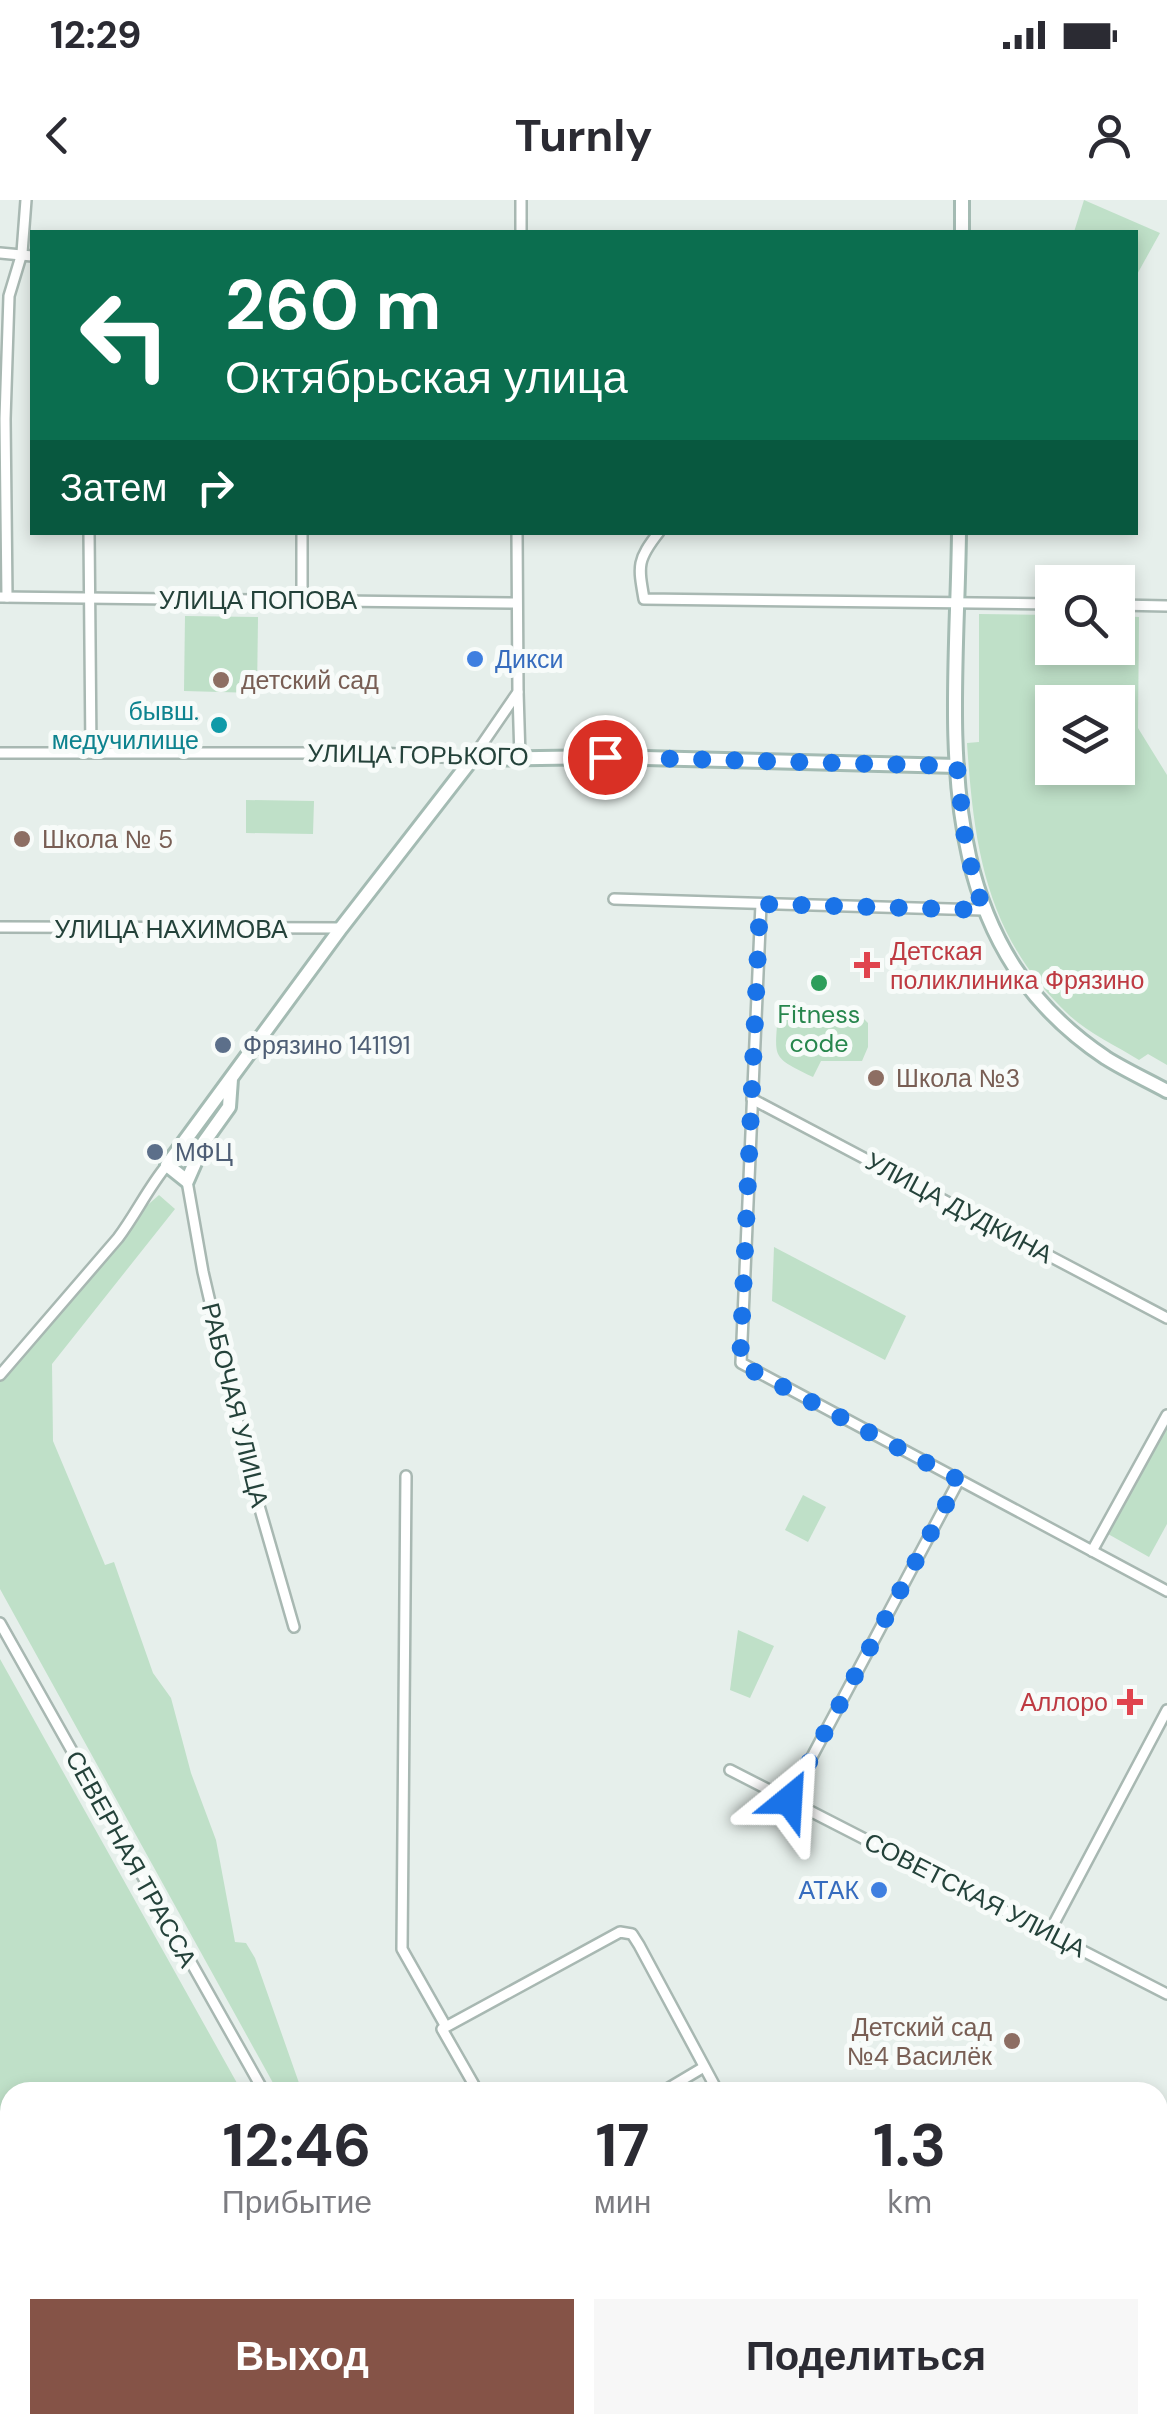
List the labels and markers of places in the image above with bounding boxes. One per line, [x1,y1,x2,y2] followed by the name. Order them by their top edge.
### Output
[495,643,564,676] place label: Дикси
[464,648,486,670] marker: Дикси
[241,664,379,697] place label: детский сад
[210,669,232,691] marker: детский сад
[52,695,199,757] place label: бывш. медучилище
[208,714,230,736] marker: бывш. медучилище
[563,715,648,800] pin
[42,823,173,856] place label: Школа № 5
[11,828,33,850] marker: Школа № 5
[890,935,1144,997] place label: Детская поликлиника Фрязино
[854,952,880,978] marker: Детская поликлиника Фрязино
[808,972,830,994] marker: Fitness code
[778,998,860,1060] place label: Fitness code
[243,1029,411,1062] place label: Фрязино 141191
[212,1034,234,1056] marker: Фрязино 141191
[896,1062,1020,1095] place label: Школа №3
[865,1067,887,1089] marker: Школа №3
[175,1136,234,1169] place label: МФЦ
[144,1141,166,1163] marker: МФЦ
[1020,1686,1108,1719] place label: Аллоро
[1117,1689,1143,1715] marker: Аллоро
[799,1874,859,1907] place label: АТАК
[868,1879,890,1901] marker: АТАК
[847,2011,993,2073] place label: Детский сад №4 Василёк
[1001,2030,1023,2052] marker: Детский сад №4 Василёк

